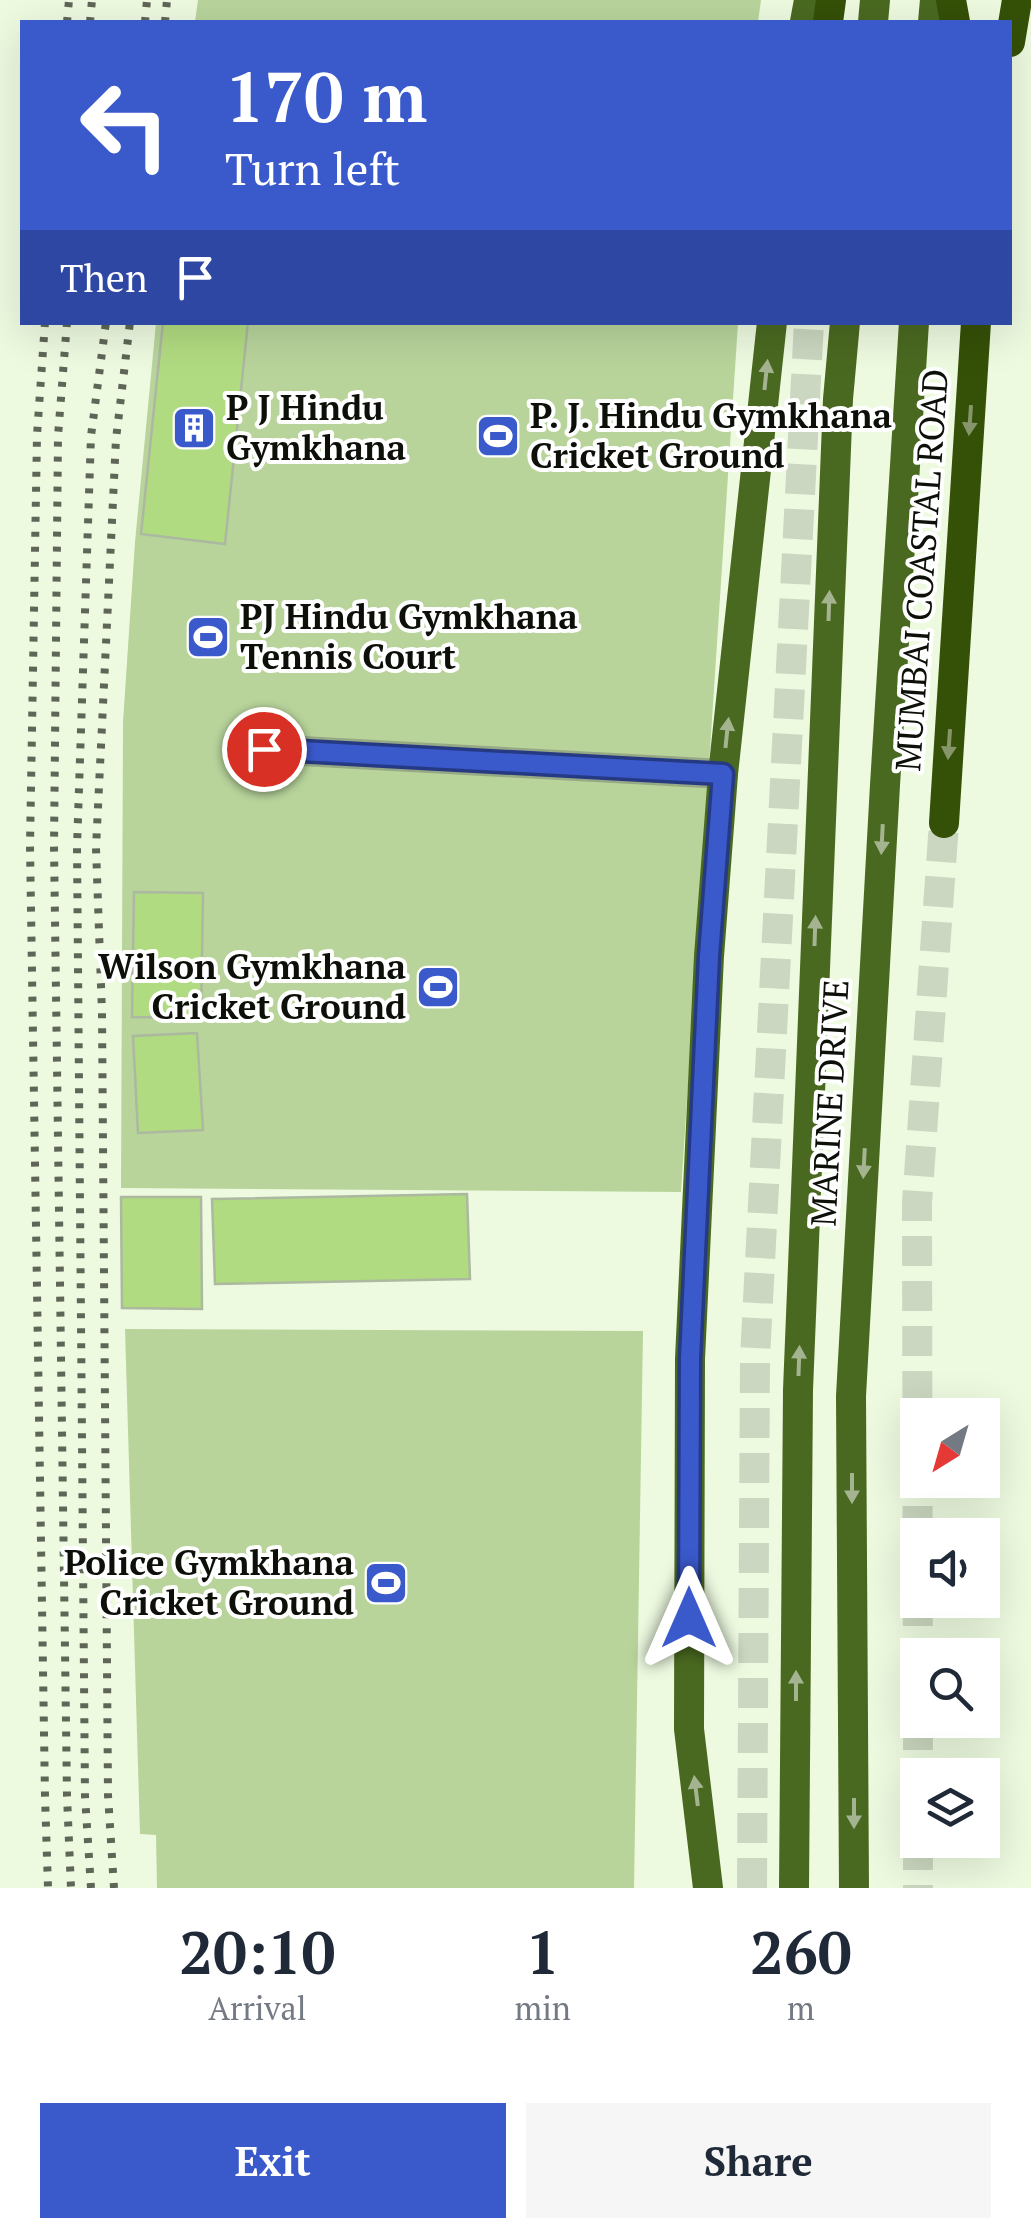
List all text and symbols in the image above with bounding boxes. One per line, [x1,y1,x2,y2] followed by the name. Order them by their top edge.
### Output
[225,49,427,142] text: 170 m
[60,60,190,190] icon: left
[225,138,400,198] text: Turn left
[168,250,223,305] icon: arrive
[60,253,148,303] text: Then
[758,359,774,390] one-way arrow
[884,367,958,773] street label: MUMBAI COASTAL ROAD
[226,384,406,470] place label: P J Hindu Gymkhana
[530,392,892,478] place label: P. J. Hindu Gymkhana Cricket Ground
[961,404,977,436] one-way arrow
[171,405,217,451] building icon: P J Hindu Gymkhana
[475,413,521,459] sports icon: P. J. Hindu Gymkhana Cricket Ground
[821,590,837,622] one-way arrow
[240,593,578,679] place label: PJ Hindu Gymkhana Tennis Court
[185,614,231,660] sports icon: PJ Hindu Gymkhana Tennis Court
[222,707,307,792] pin
[719,716,735,748] one-way arrow
[237,722,292,777] icon: arrive
[941,729,957,761] one-way arrow
[874,824,890,855] one-way arrow
[807,914,823,946] one-way arrow
[98,943,406,1029] place label: Wilson Gymkhana Cricket Ground
[415,964,461,1010] sports icon: Wilson Gymkhana Cricket Ground
[800,978,858,1228] street label: MARINE DRIVE
[856,1148,872,1180] one-way arrow
[791,1344,807,1376] one-way arrow
[900,1398,1000,1498] north arrow
[900,1398,1000,1858] map controls
[844,1473,860,1505] one-way arrow
[900,1518,1000,1618] button: sound
[64,1539,354,1625] place label: Police Gymkhana Cricket Ground
[363,1560,409,1606] sports icon: Police Gymkhana Cricket Ground
[637,1566,741,1670] position arrow
[900,1638,1000,1738] button: search
[788,1669,804,1701] one-way arrow
[900,1758,1000,1858] button: layers
[688,1775,704,1807] one-way arrow
[846,1798,862,1830] one-way arrow
[179,1912,335,1991] text: 20:10
[526,1912,560,1991] text: 1
[750,1912,852,1991] text: 260
[208,1987,306,2029] text: Arrival
[515,1987,571,2029] text: min
[787,1987,815,2029] text: m
[40,2103,506,2218] button: Exit
[526,2103,991,2218] button: Share

